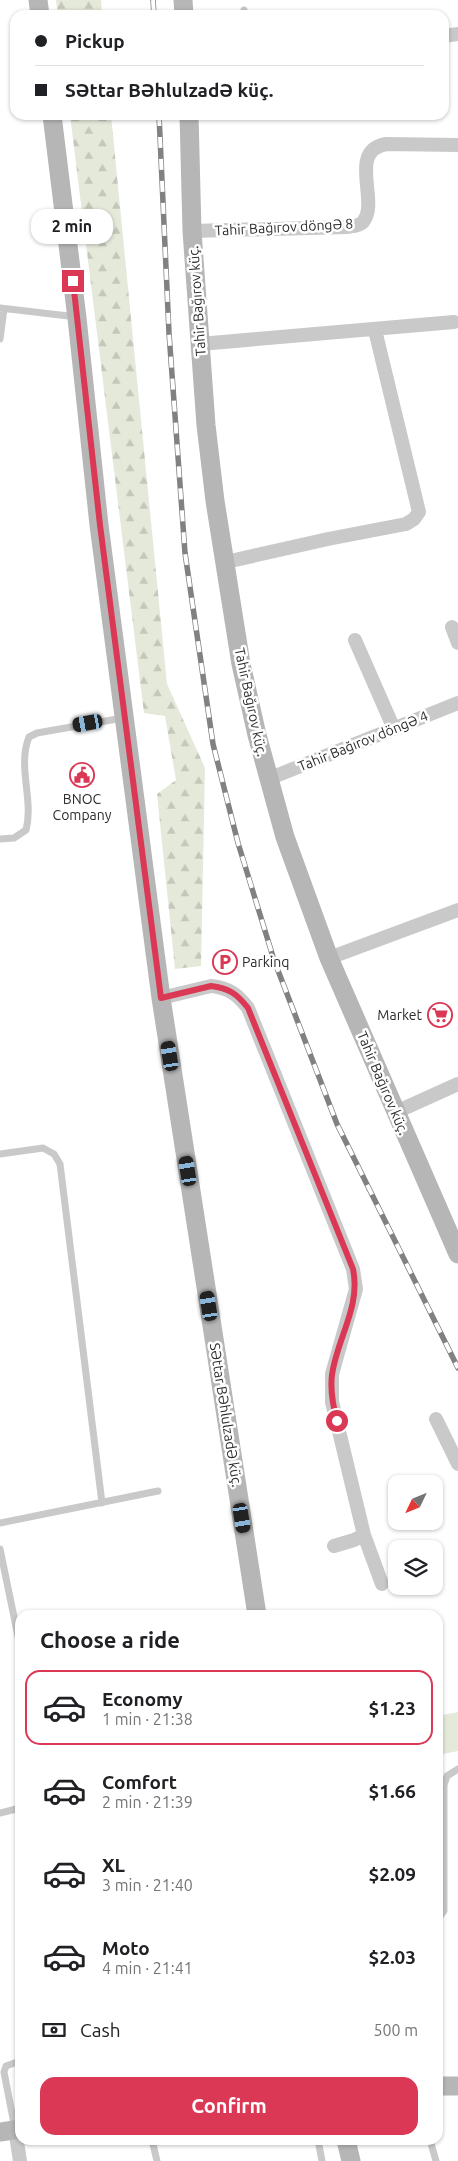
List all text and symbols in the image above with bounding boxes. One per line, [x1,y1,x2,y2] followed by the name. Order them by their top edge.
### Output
[65,30,125,52] text: Pickup
[65,79,273,101] text: Səttar Bəhlulzadə küç.
[32,208,114,244] callout: 2 min
[214,215,354,239] street label: Tahir Bağırov döngə 8
[52,217,92,235] text: 2 min
[185,245,209,357] street label: Tahir Bağırov küç.
[62,270,84,292] route end
[232,646,270,758] street label: Tahir Bağırov küç.
[296,708,430,774] street label: Tahir Bağırov döngə 4
[71,713,104,733] car
[69,762,95,788] public building icon: BNOC Company
[53,791,112,823] place label: BNOC Company
[212,949,238,975] parking icon: Parkinq
[242,954,289,970] place label: Parkinq
[427,1002,453,1028] supermarket icon: Market
[377,1007,422,1023] place label: Market
[354,1029,412,1137] street label: Tahir Bağırov küç.
[160,1040,179,1072] car
[178,1155,197,1187] car
[199,1290,218,1322] car
[207,1342,245,1488] street label: Səttar Bəhlulzadə küç.
[326,1410,348,1432] route start
[388,1475,442,1530] north arrow
[388,1475,443,1595] map controls
[232,1502,251,1534] car
[388,1540,443,1595] button: layers
[40,1627,180,1652] text: Choose a ride
[42,1685,87,1730] icon: car
[102,1688,183,1710] text: Economy
[368,1697,416,1719] text: $1.23
[102,1710,193,1728] text: 1 min · 21:38
[42,1768,87,1813] icon: car
[102,1771,177,1793] text: Comfort
[368,1780,416,1802] text: $1.66
[102,1793,193,1811] text: 2 min · 21:39
[42,1851,87,1896] icon: car
[102,1854,125,1876] text: XL
[368,1863,416,1885] text: $2.09
[102,1876,193,1894] text: 3 min · 21:40
[42,1934,87,1979] icon: car
[102,1937,150,1959] text: Moto
[368,1946,416,1968] text: $2.03
[102,1959,193,1977] text: 4 min · 21:41
[40,2016,68,2044] icon: cash
[80,2019,121,2041] text: Cash
[373,2021,418,2039] text: 500 m
[40,2077,418,2135] button: Confirm

